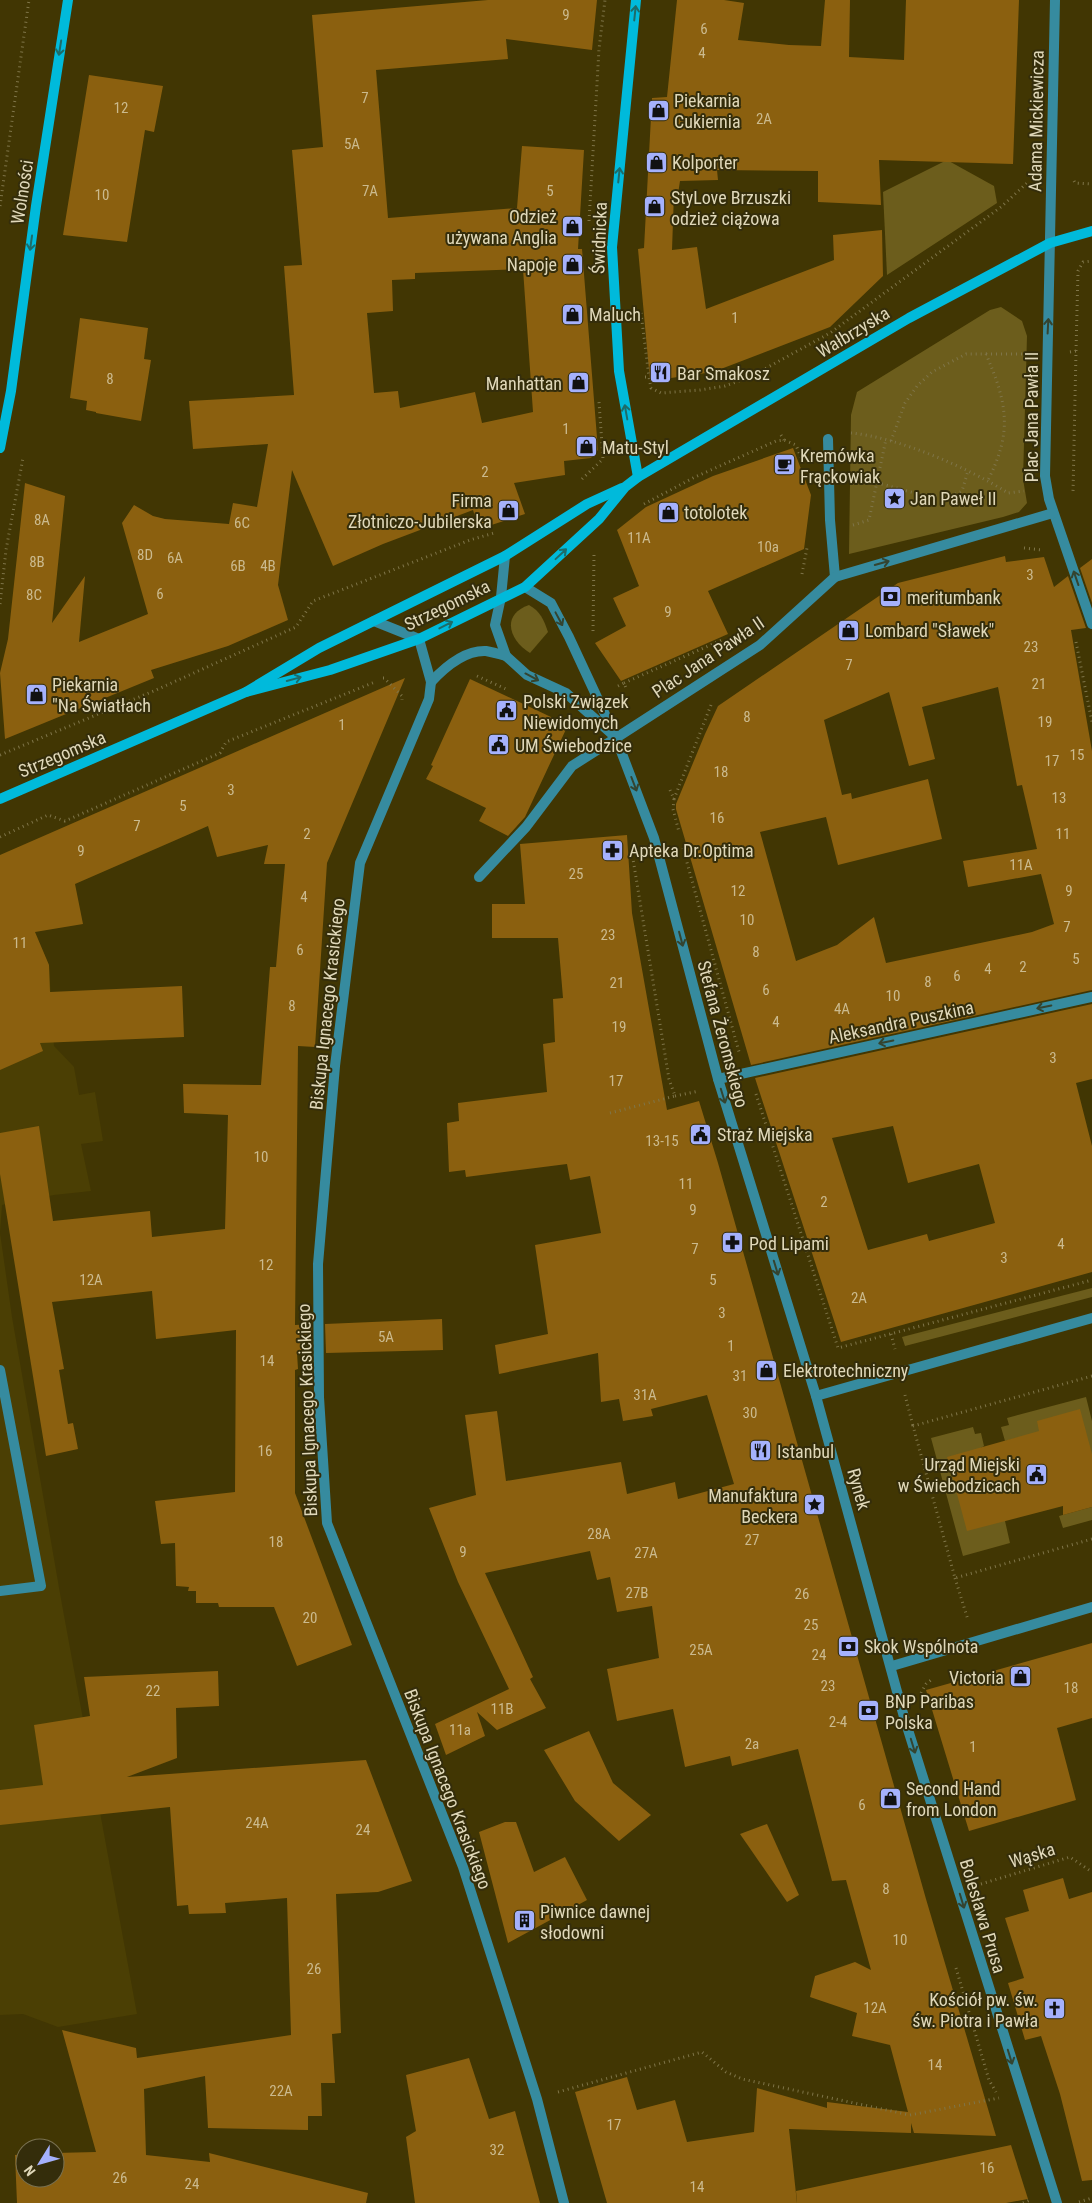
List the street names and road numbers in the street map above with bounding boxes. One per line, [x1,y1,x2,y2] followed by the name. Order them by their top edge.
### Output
[1024,50,1048,192] street label: Adama Mickiewicza
[7,158,37,226] street label: Wolności
[587,202,611,274] street label: Świdnicka
[813,302,893,362] street label: Wałbrzyska
[1021,352,1042,482] street label: Plac Jana Pawła II
[401,575,493,635] street label: Strzegomska
[648,612,768,702] street label: Plac Jana Pawła II
[15,726,109,782] street label: Strzegomska
[305,897,349,1111] street label: Biskupa Ignacego Krasickiego
[693,958,753,1110] street label: Stefana Żeromskiego
[827,996,975,1048] street label: Aleksandra Puszkina
[293,1303,321,1517] street label: Biskupa Ignacego Krasickiego
[843,1466,875,1512] street label: Rynek
[400,1686,496,1892] street label: Biskupa Ignacego Krasickiego
[1006,1838,1058,1872] street label: Wąska
[956,1856,1010,1976] street label: Bolesława Prusa

